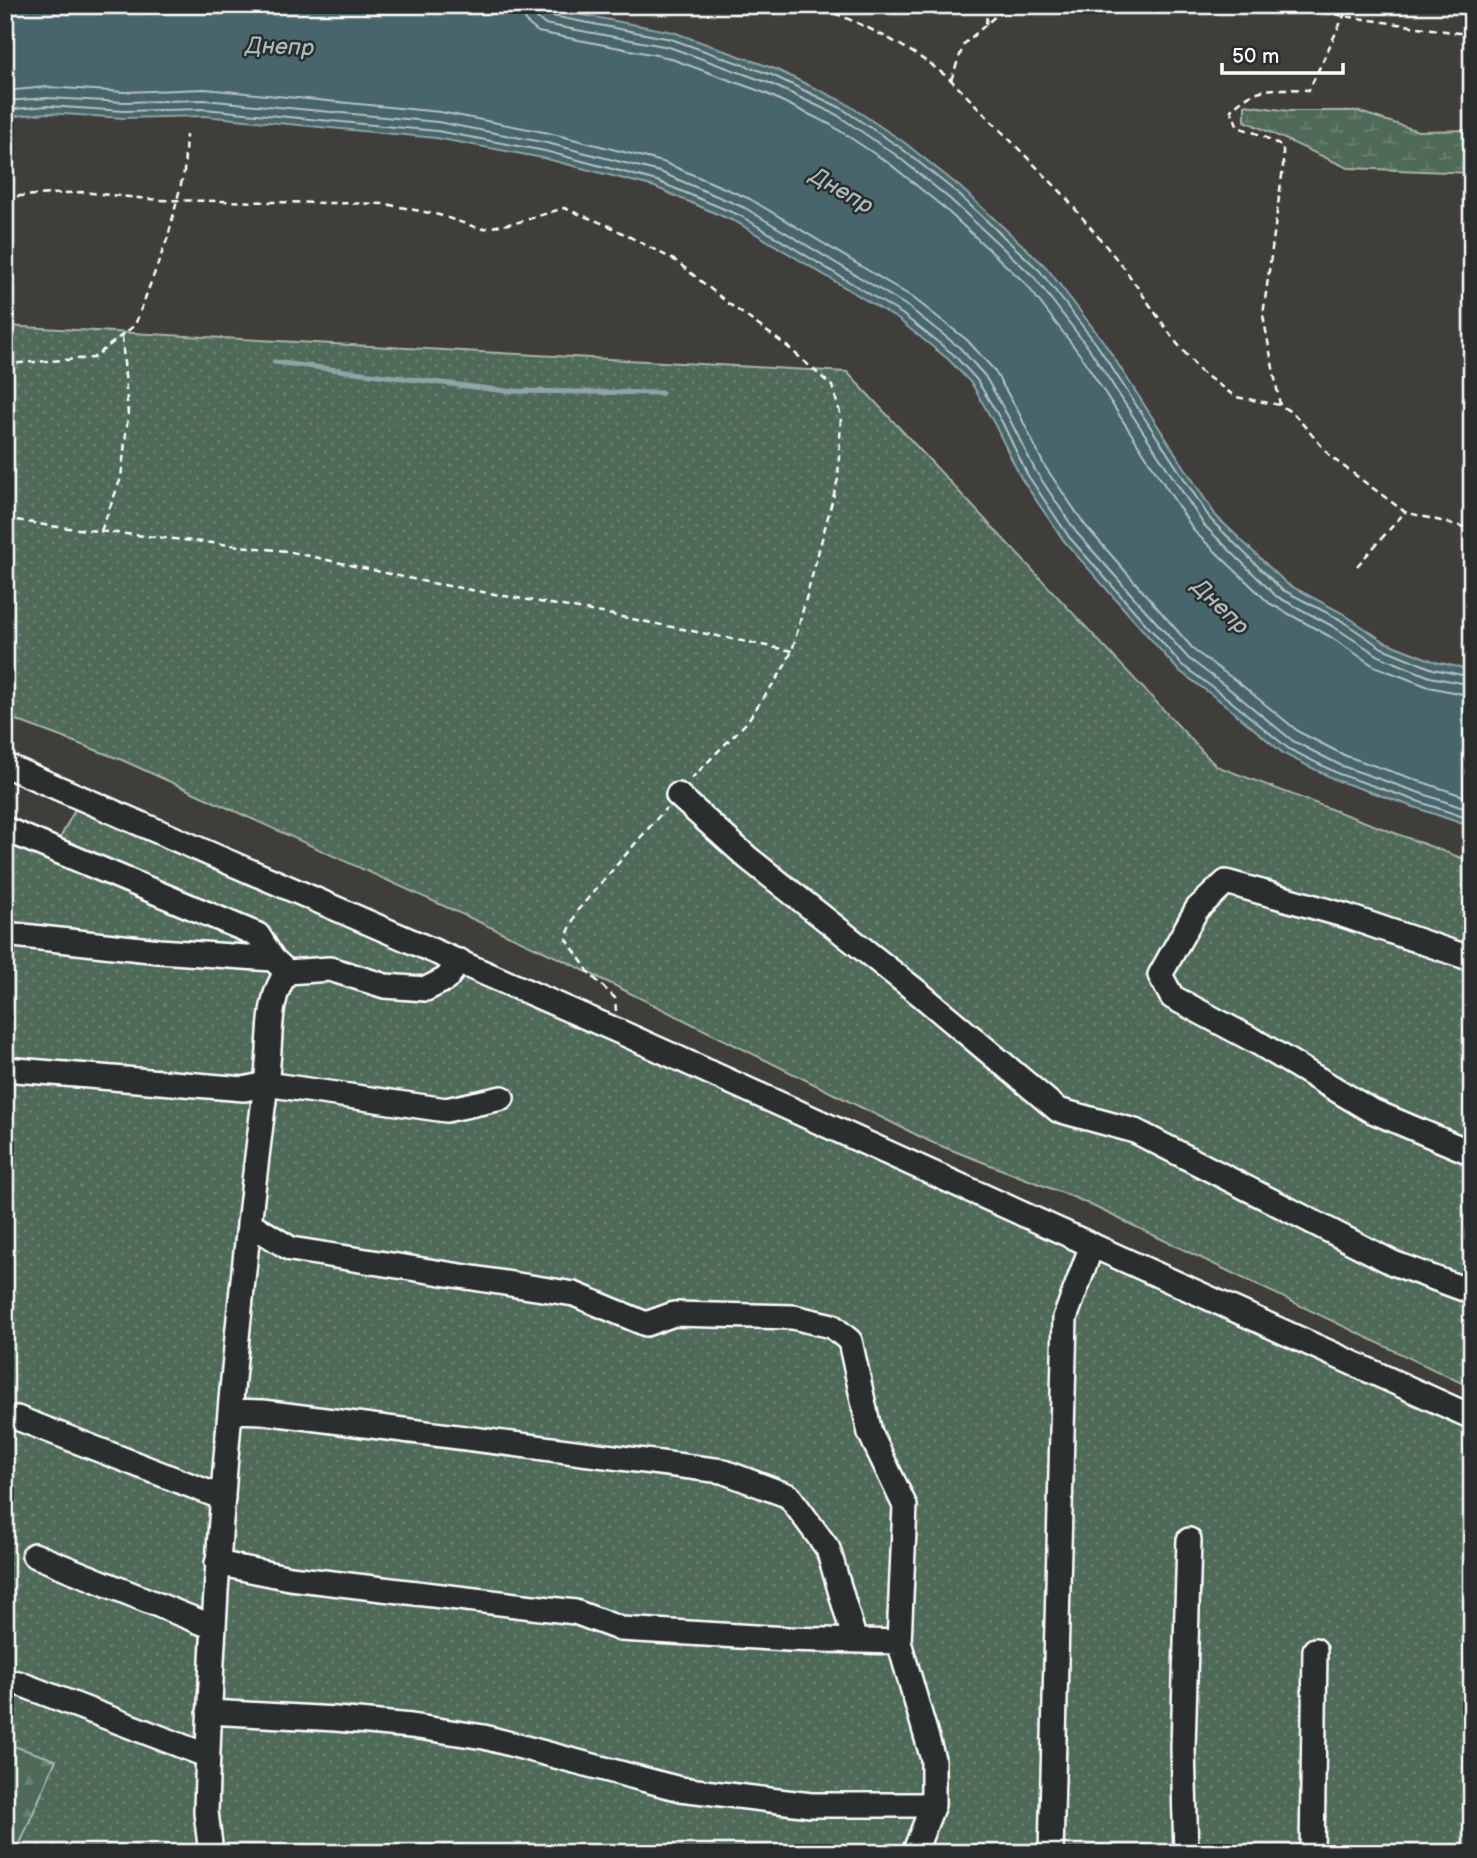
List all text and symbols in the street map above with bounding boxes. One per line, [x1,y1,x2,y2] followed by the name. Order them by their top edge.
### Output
[243,32,315,62] water label: Днепр
[1222,32,1342,76] scale bar
[1232,44,1279,69] text: 50 m
[803,161,878,220] water label: Днепр
[1185,572,1255,641] water label: Днепр

